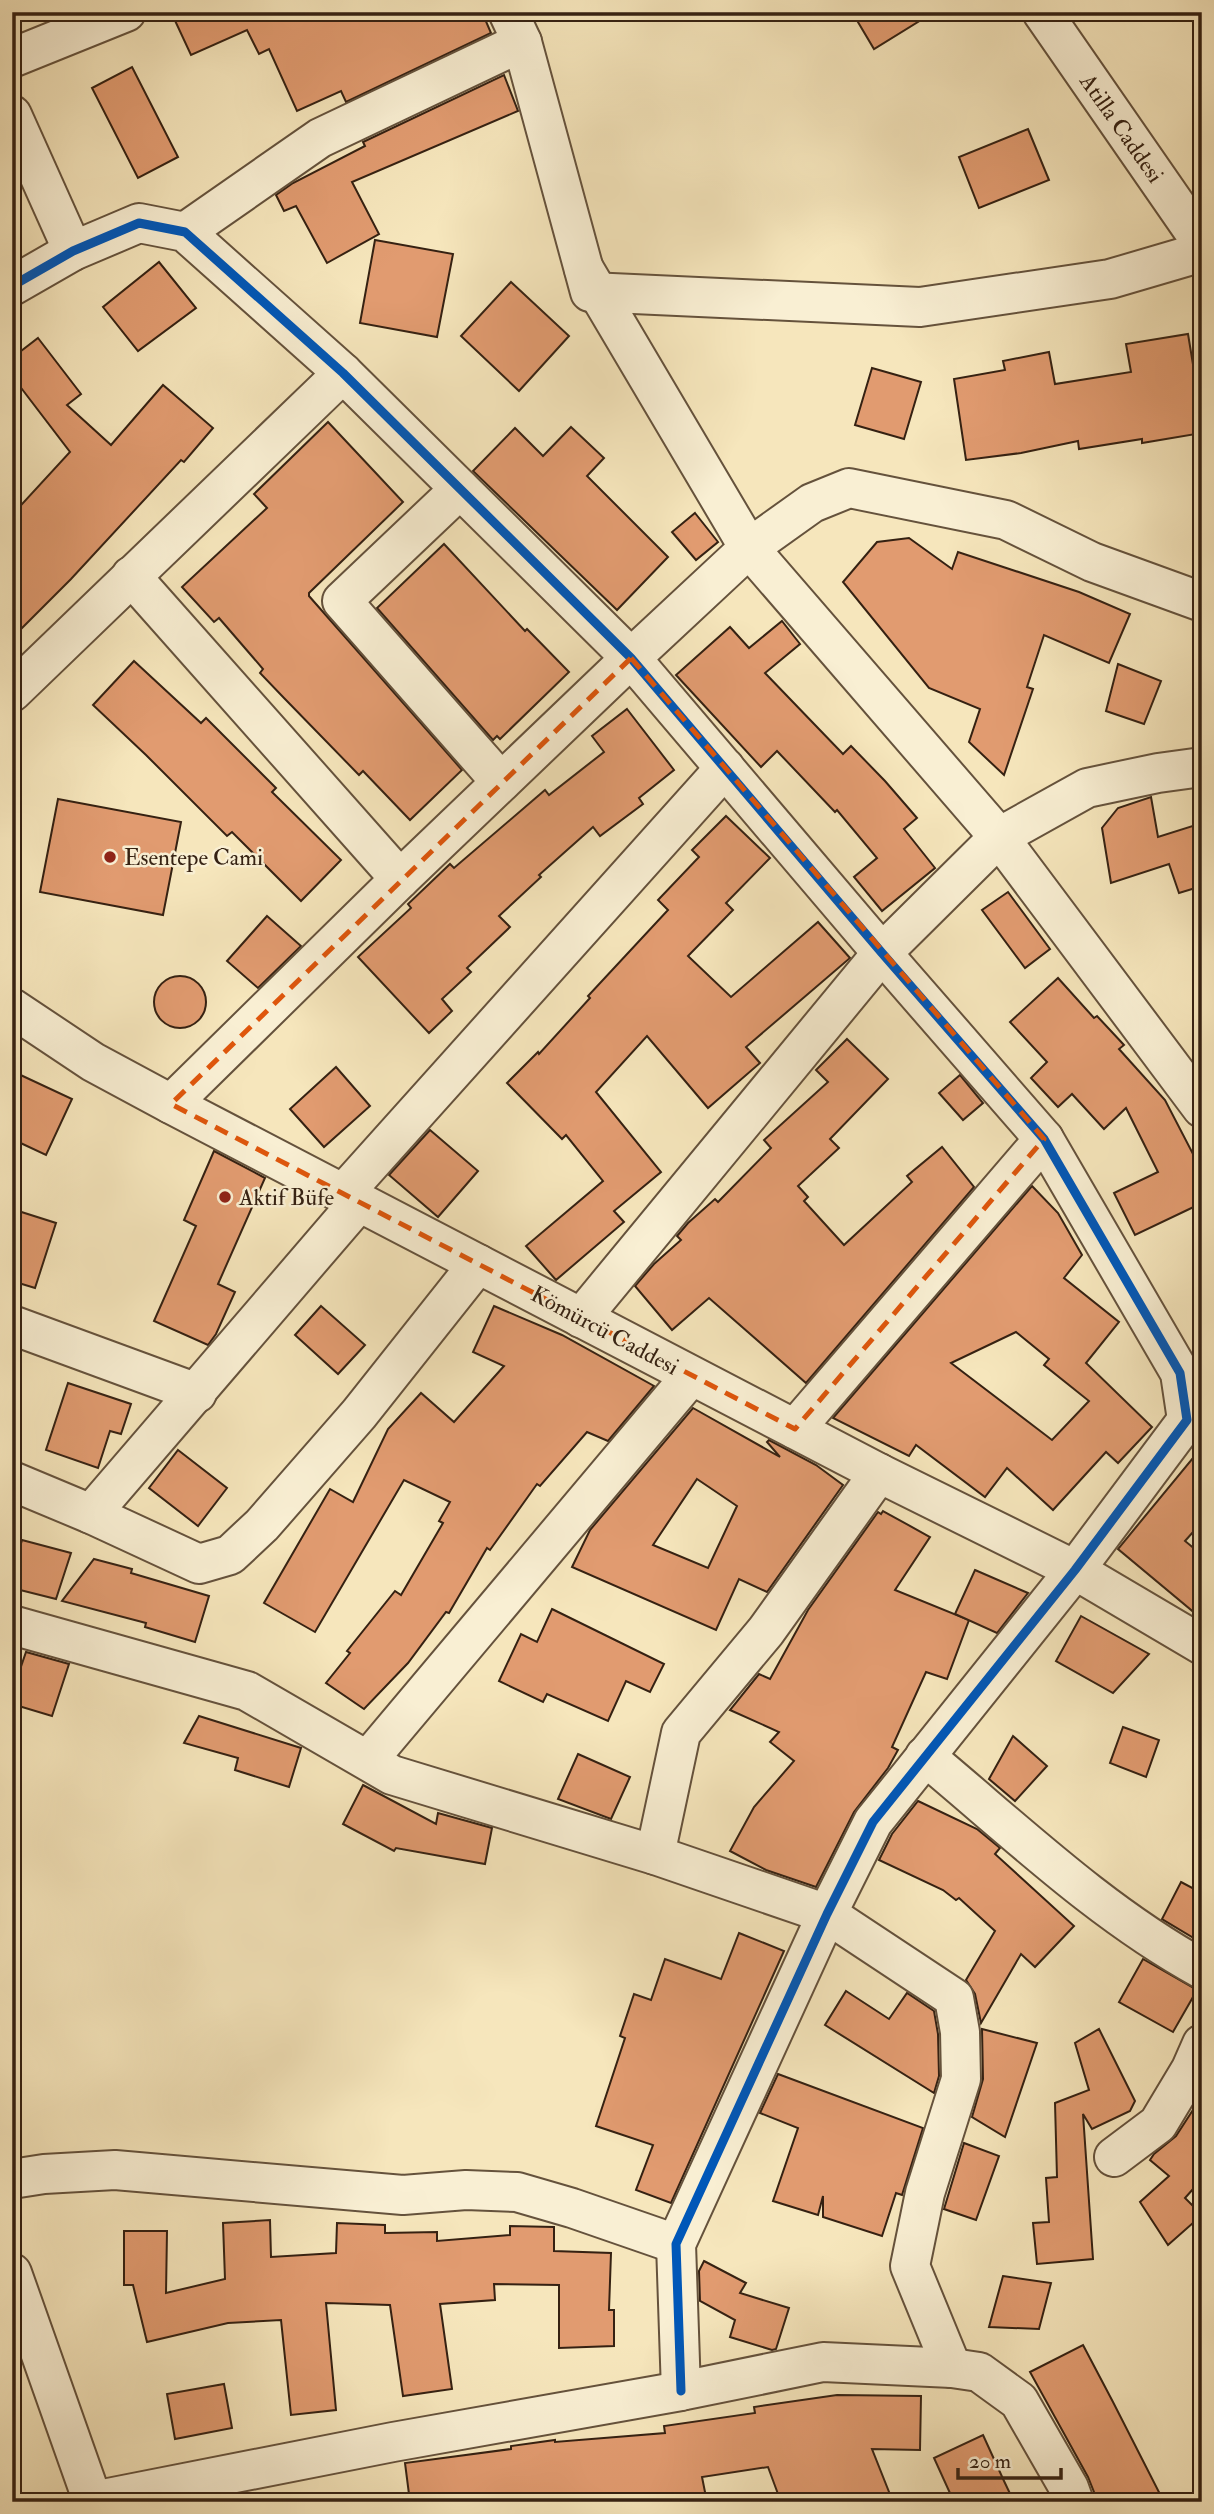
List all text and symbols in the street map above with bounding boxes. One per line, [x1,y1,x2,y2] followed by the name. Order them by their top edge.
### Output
[1073,67,1170,189] street label: Atilla Caddesi
[124,843,263,873] place label: Esentepe Cami
[102,849,118,865] marker: Esentepe Cami
[238,1183,335,1212] place label: Aktif Büfe
[217,1189,233,1205] marker: Aktif Büfe
[526,1279,684,1382] street label: Kömürcü Caddesi
[958,2437,1062,2481] scale bar
[969,2448,1011,2475] text: 20 m

